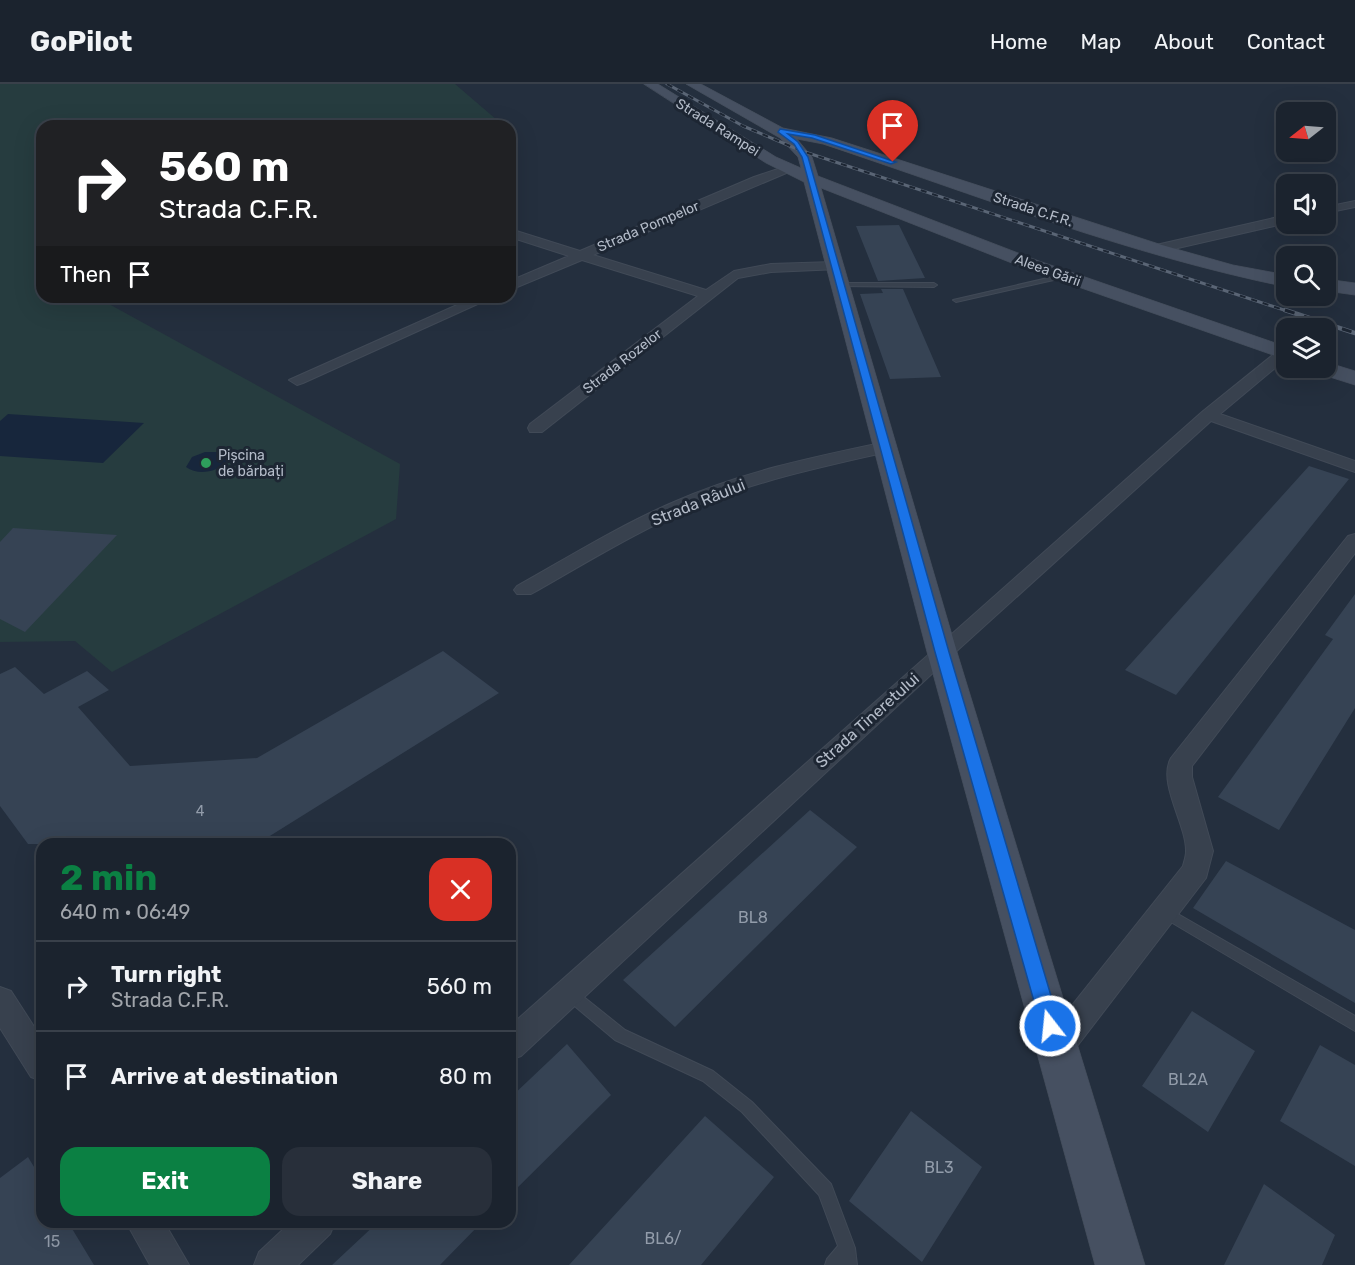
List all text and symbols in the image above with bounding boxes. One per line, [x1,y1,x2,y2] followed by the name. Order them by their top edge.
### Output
[30,25,132,58] text: GoPilot
[990,29,1047,54] text: Home
[1080,29,1121,54] text: Map
[1154,29,1214,54] text: About
[1247,29,1325,54] text: Contact
[673,95,763,160] street label: Strada Rampei
[867,100,918,162] pin
[1276,102,1336,162] north arrow
[1276,102,1336,378] map controls
[876,109,909,142] icon: arrive
[159,142,289,192] text: 560 m
[60,144,138,222] icon: right
[1276,174,1336,234] button: sound
[991,189,1075,230] street label: Strada C.F.R.
[159,193,318,225] text: Strada C.F.R.
[595,197,702,256] street label: Strada Pompelor
[1276,246,1336,306] button: search
[1013,251,1083,290] street label: Aleea Gării
[123,258,156,291] icon: arrive
[60,261,111,288] text: Then
[1276,318,1336,378] button: layers
[580,325,666,397] street label: Strada Rozelor
[218,447,284,480] place label: Pișcina de bărbați
[199,456,213,470] marker: Pișcina de bărbați
[648,475,748,530] street label: Strada Râului
[812,669,923,772] street label: Strada Tineretului
[196,803,205,820] house number: 4
[60,856,158,899] text: 2 min
[429,858,492,921] button: close
[60,900,190,924] text: 640 m · 06:49
[738,908,768,927] house number: BL8
[111,961,221,988] text: Turn right
[60,970,93,1003] icon: right
[427,973,492,1000] text: 560 m
[111,988,229,1012] text: Strada C.F.R.
[1018,994,1082,1058] position arrow
[60,1060,93,1093] icon: arrive
[111,1063,338,1090] text: Arrive at destination
[439,1063,492,1090] text: 80 m
[1168,1070,1208,1089] house number: BL2A
[60,1147,270,1216] button: Exit
[282,1147,492,1216] button: Share
[924,1158,954,1177] house number: BL3
[645,1229,682,1248] house number: BL6/
[44,1232,60,1251] house number: 15

